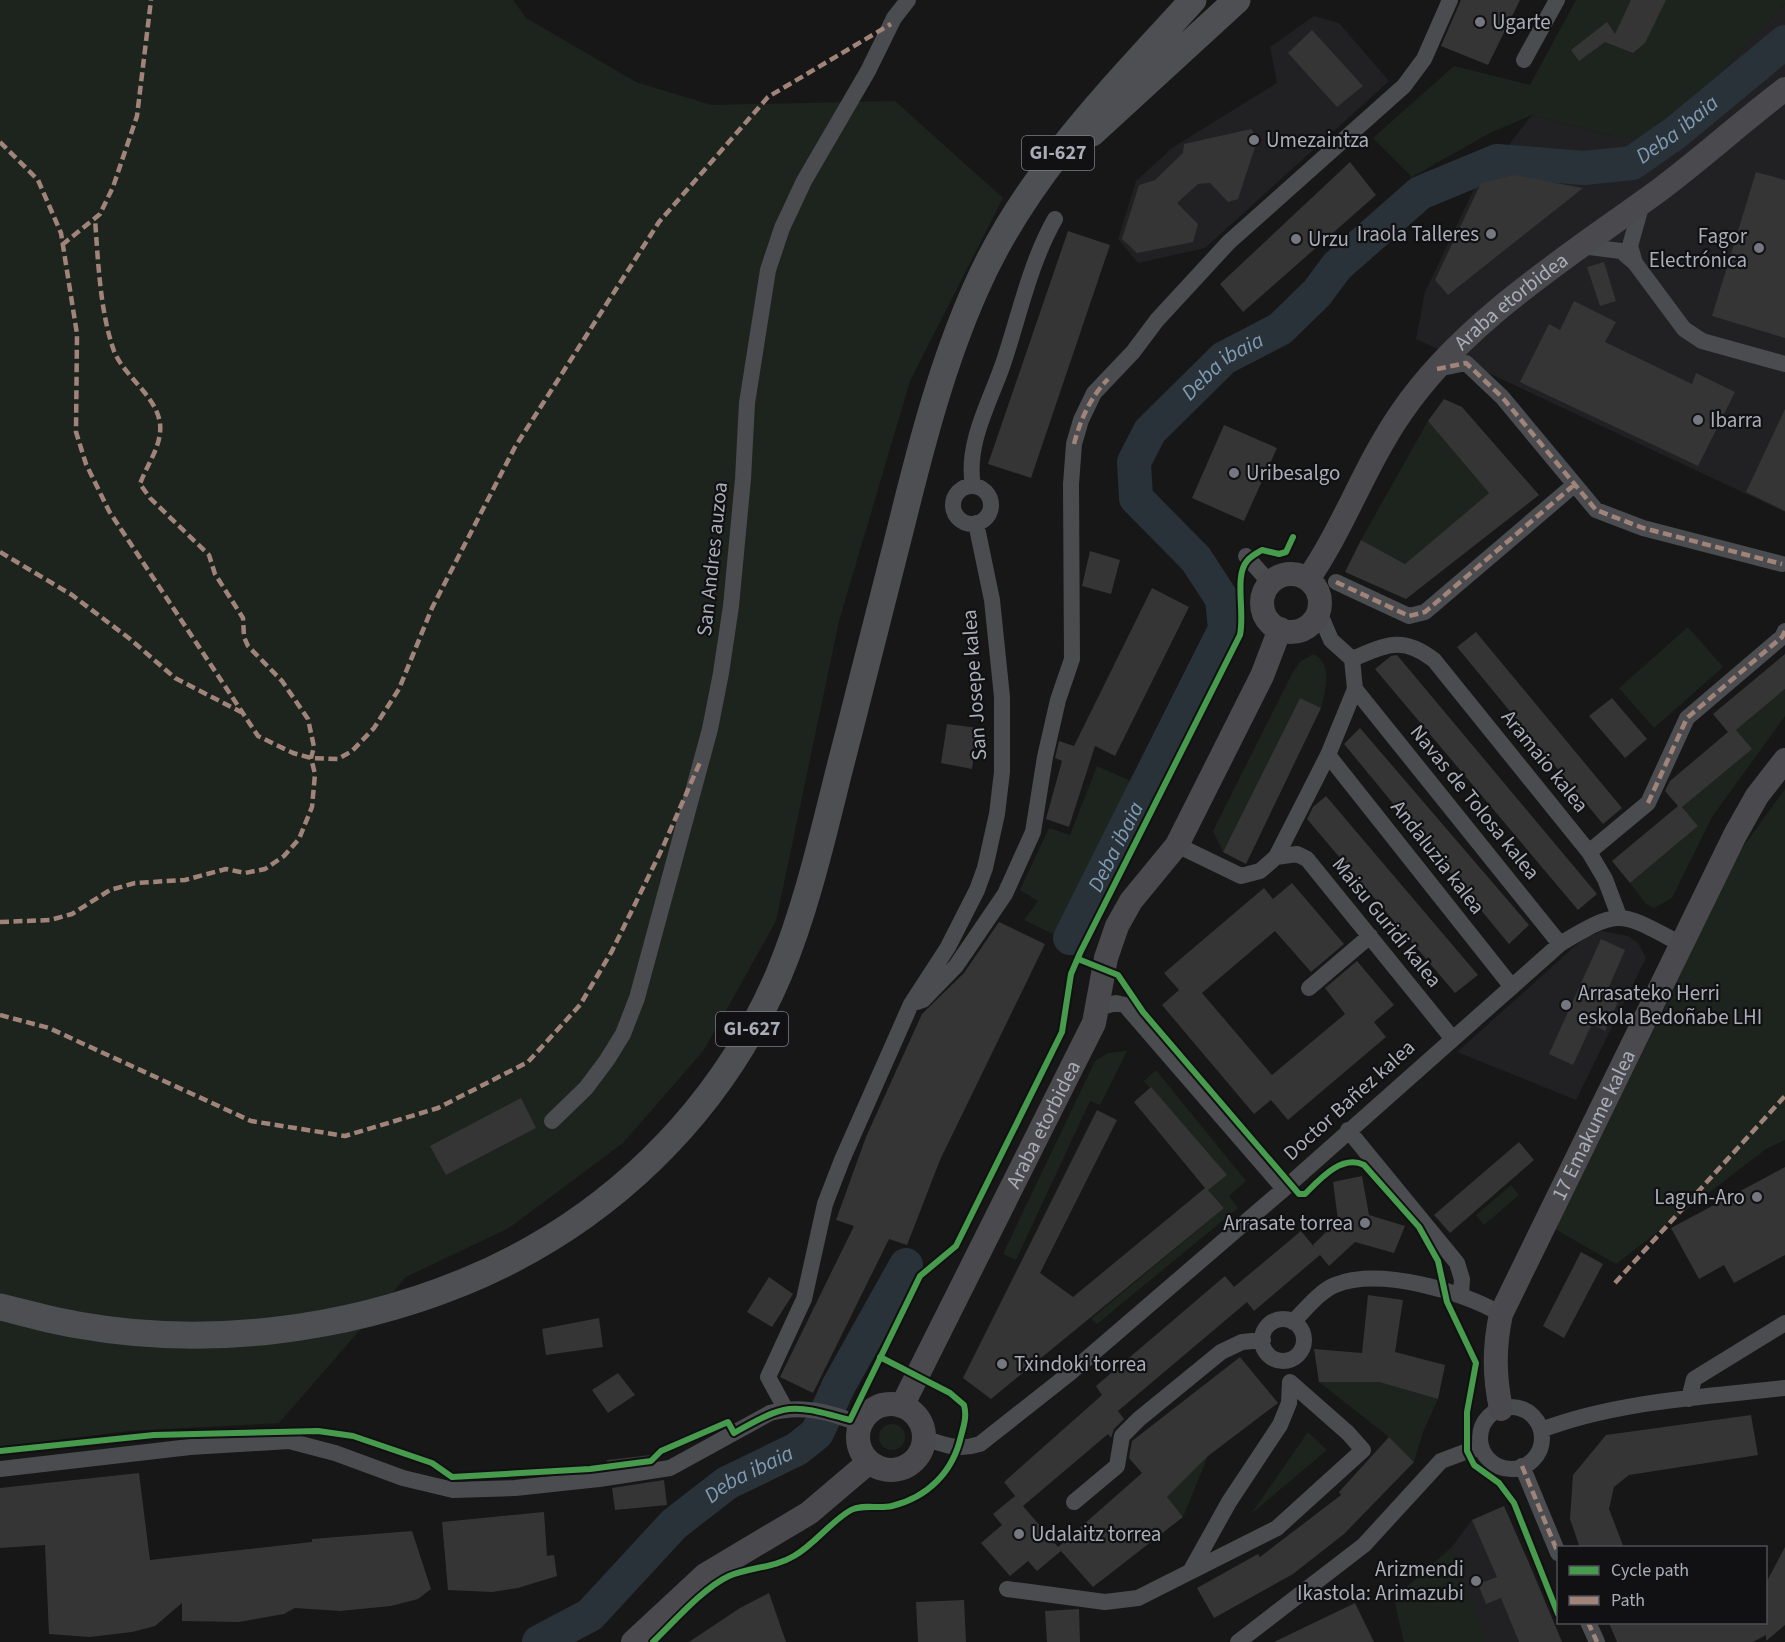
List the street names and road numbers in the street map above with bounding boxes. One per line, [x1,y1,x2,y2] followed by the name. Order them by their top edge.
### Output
[1022,136,1094,170] road number: GI-627
[1447,245,1574,357] street label: Araba etorbidea
[689,480,735,638] street label: San Andres auzoa
[954,609,994,761] street label: San Josepe kalea
[1494,703,1596,819] street label: Aramaio kalea
[1403,718,1547,886] street label: Navas de Tolosa kalea
[1384,794,1492,920] street label: Andaluzia kalea
[1325,850,1449,994] street label: Maisu Guridi kalea
[716,1012,788,1046] road number: GI-627
[1276,1033,1422,1167] street label: Doctor Bañez kalea
[1544,1045,1643,1206] street label: 17 Emakume kalea
[998,1055,1088,1194] street label: Araba etorbidea

